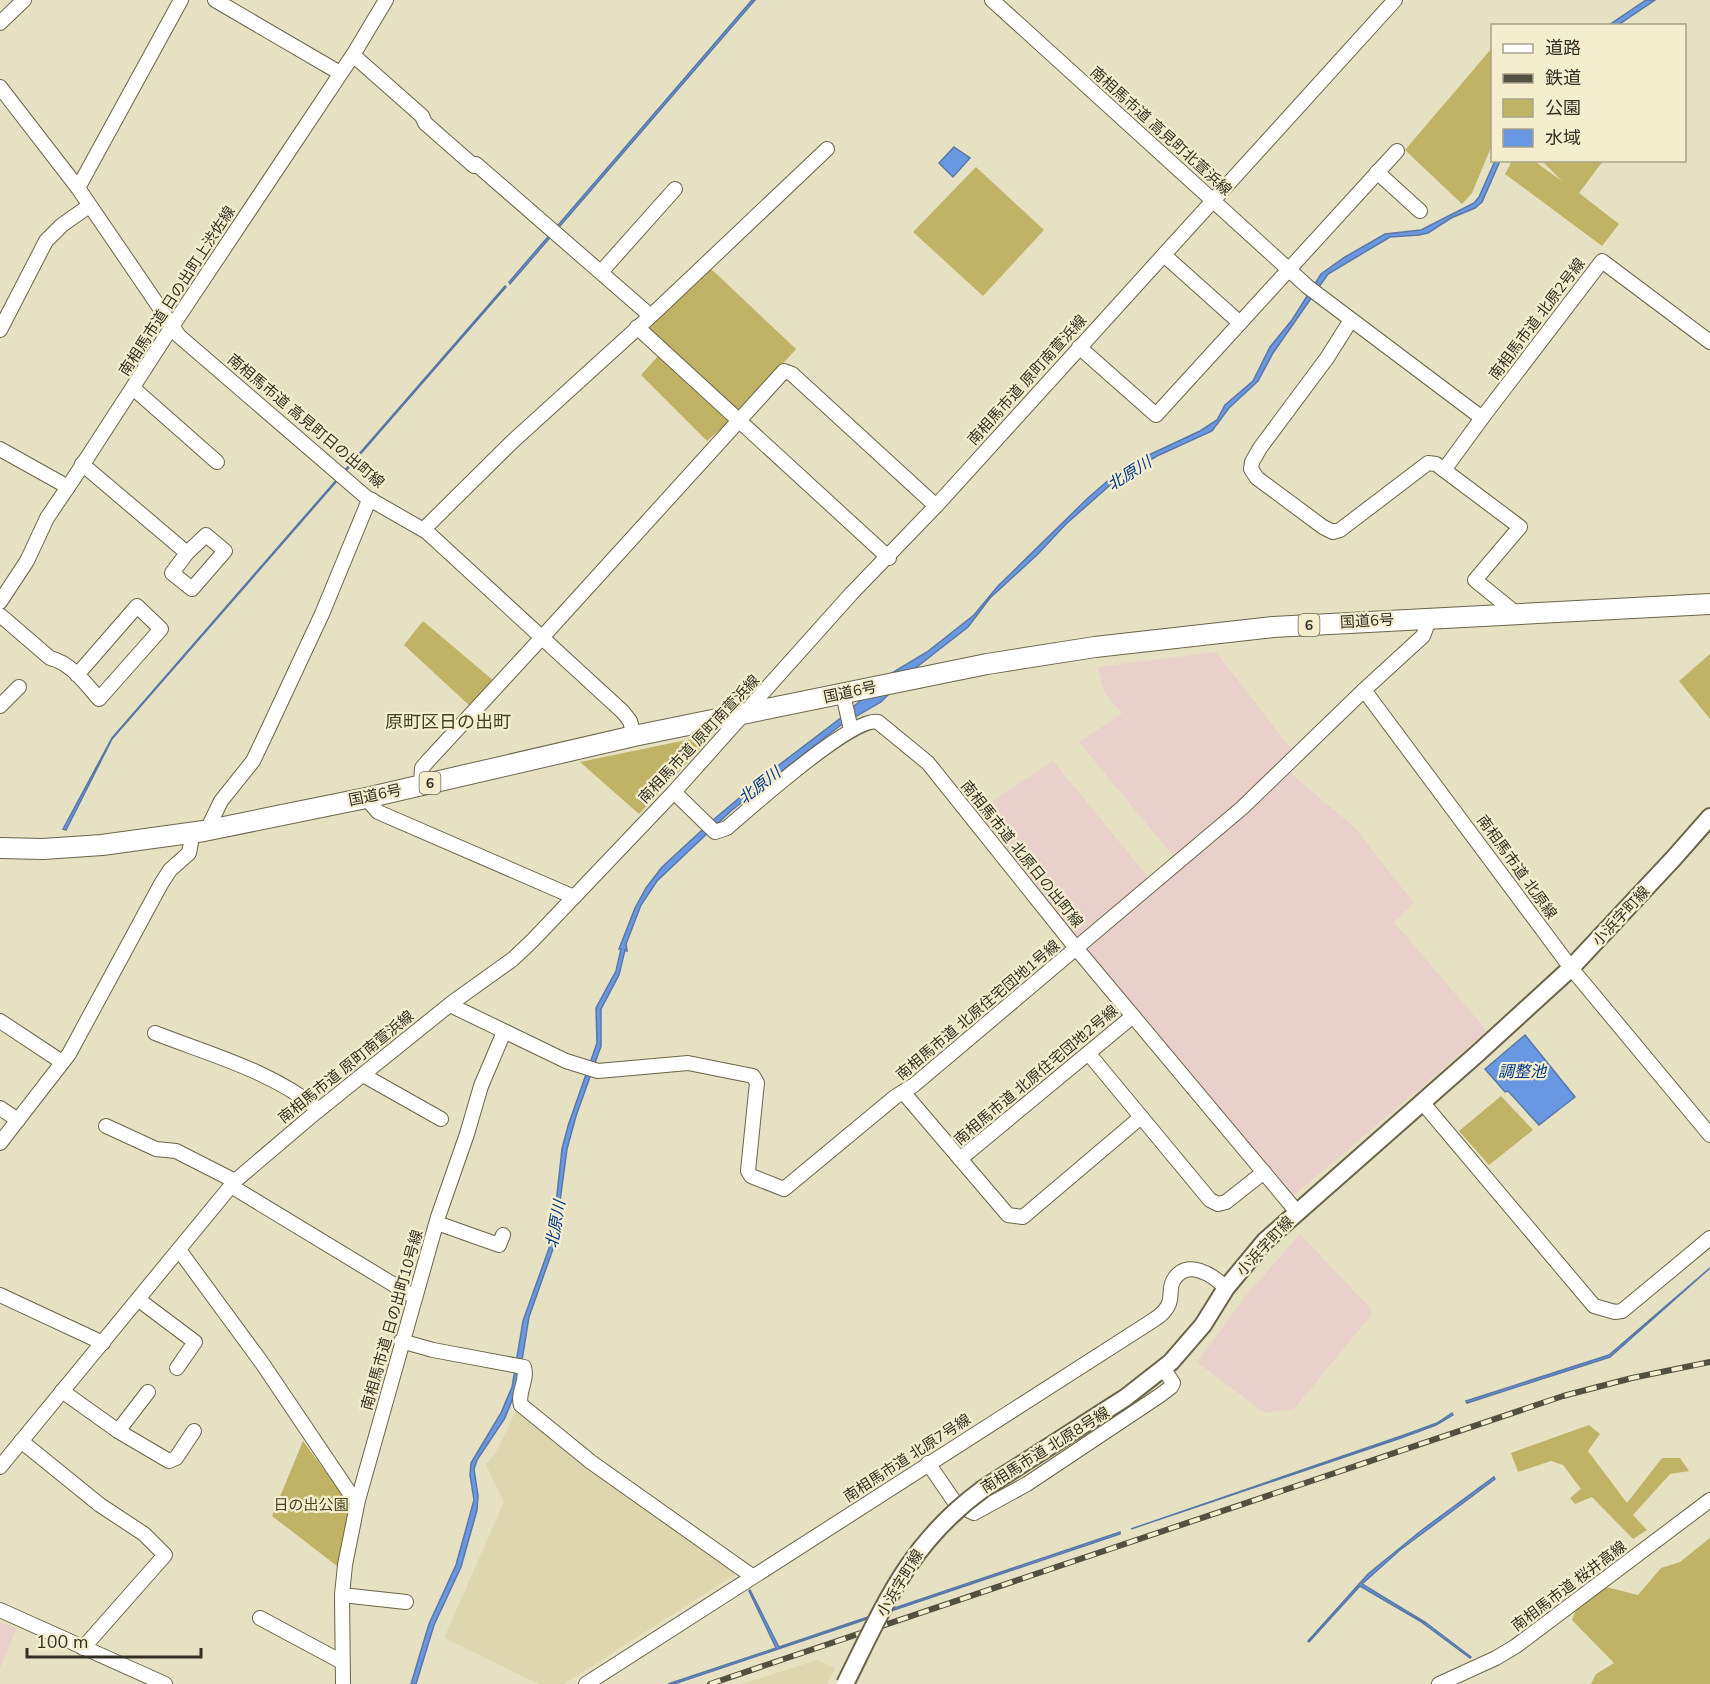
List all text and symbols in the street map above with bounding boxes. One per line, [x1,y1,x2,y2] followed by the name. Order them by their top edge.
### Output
[1491,24,1686,162] legend
[1545,36,1581,60] text: 道路
[1086,62,1236,200] street label: 南相馬市道 高見町北萱浜線
[1545,66,1581,90] text: 鉄道
[1545,96,1581,120] text: 公園
[1545,126,1581,150] text: 水域
[114,202,240,380] street label: 南相馬市道 日の出町上渋佐線
[1485,254,1589,384] street label: 南相馬市道 北原2号線
[963,311,1091,449] street label: 南相馬市道 原町南萱浜線
[223,349,389,493] street label: 南相馬市道 高見町日の出町線
[1103,451,1157,496] water label: 北原川
[1340,610,1394,632] street label: 国道6号
[1298,614,1320,636] road number: 6
[634,670,764,808] street label: 南相馬市道 原町南萱浜線
[822,677,878,707] street label: 国道6号
[385,710,511,734] district label: 原町区日の出町
[734,761,787,809] water label: 北原川
[420,772,440,794] road number: 6
[956,776,1088,932] street label: 南相馬市道 北原日の出町線
[347,780,403,810] street label: 国道6号
[1473,811,1561,923] street label: 南相馬市道 北原線
[1588,882,1654,950] street label: 小浜字町線
[892,936,1064,1084] street label: 南相馬市道 北原住宅団地1号線
[950,1001,1122,1149] street label: 南相馬市道 北原住宅団地2号線
[274,1006,418,1128] street label: 南相馬市道 原町南萱浜線
[1498,1061,1548,1083] water label: 調整池
[541,1197,571,1250] water label: 北原川
[1232,1212,1298,1280] street label: 小浜字町線
[357,1227,427,1413] street label: 南相馬市道 日の出町10号線
[977,1402,1113,1498] street label: 南相馬市道 北原8号線
[840,1409,974,1507] street label: 南相馬市道 北原7号線
[273,1495,349,1515] park label: 日の出公園
[1508,1536,1630,1636] street label: 南相馬市道 桜井高線
[872,1546,928,1620] street label: 小浜字町線
[27,1621,201,1659] scale bar
[36,1630,88,1654] text: 100 m

